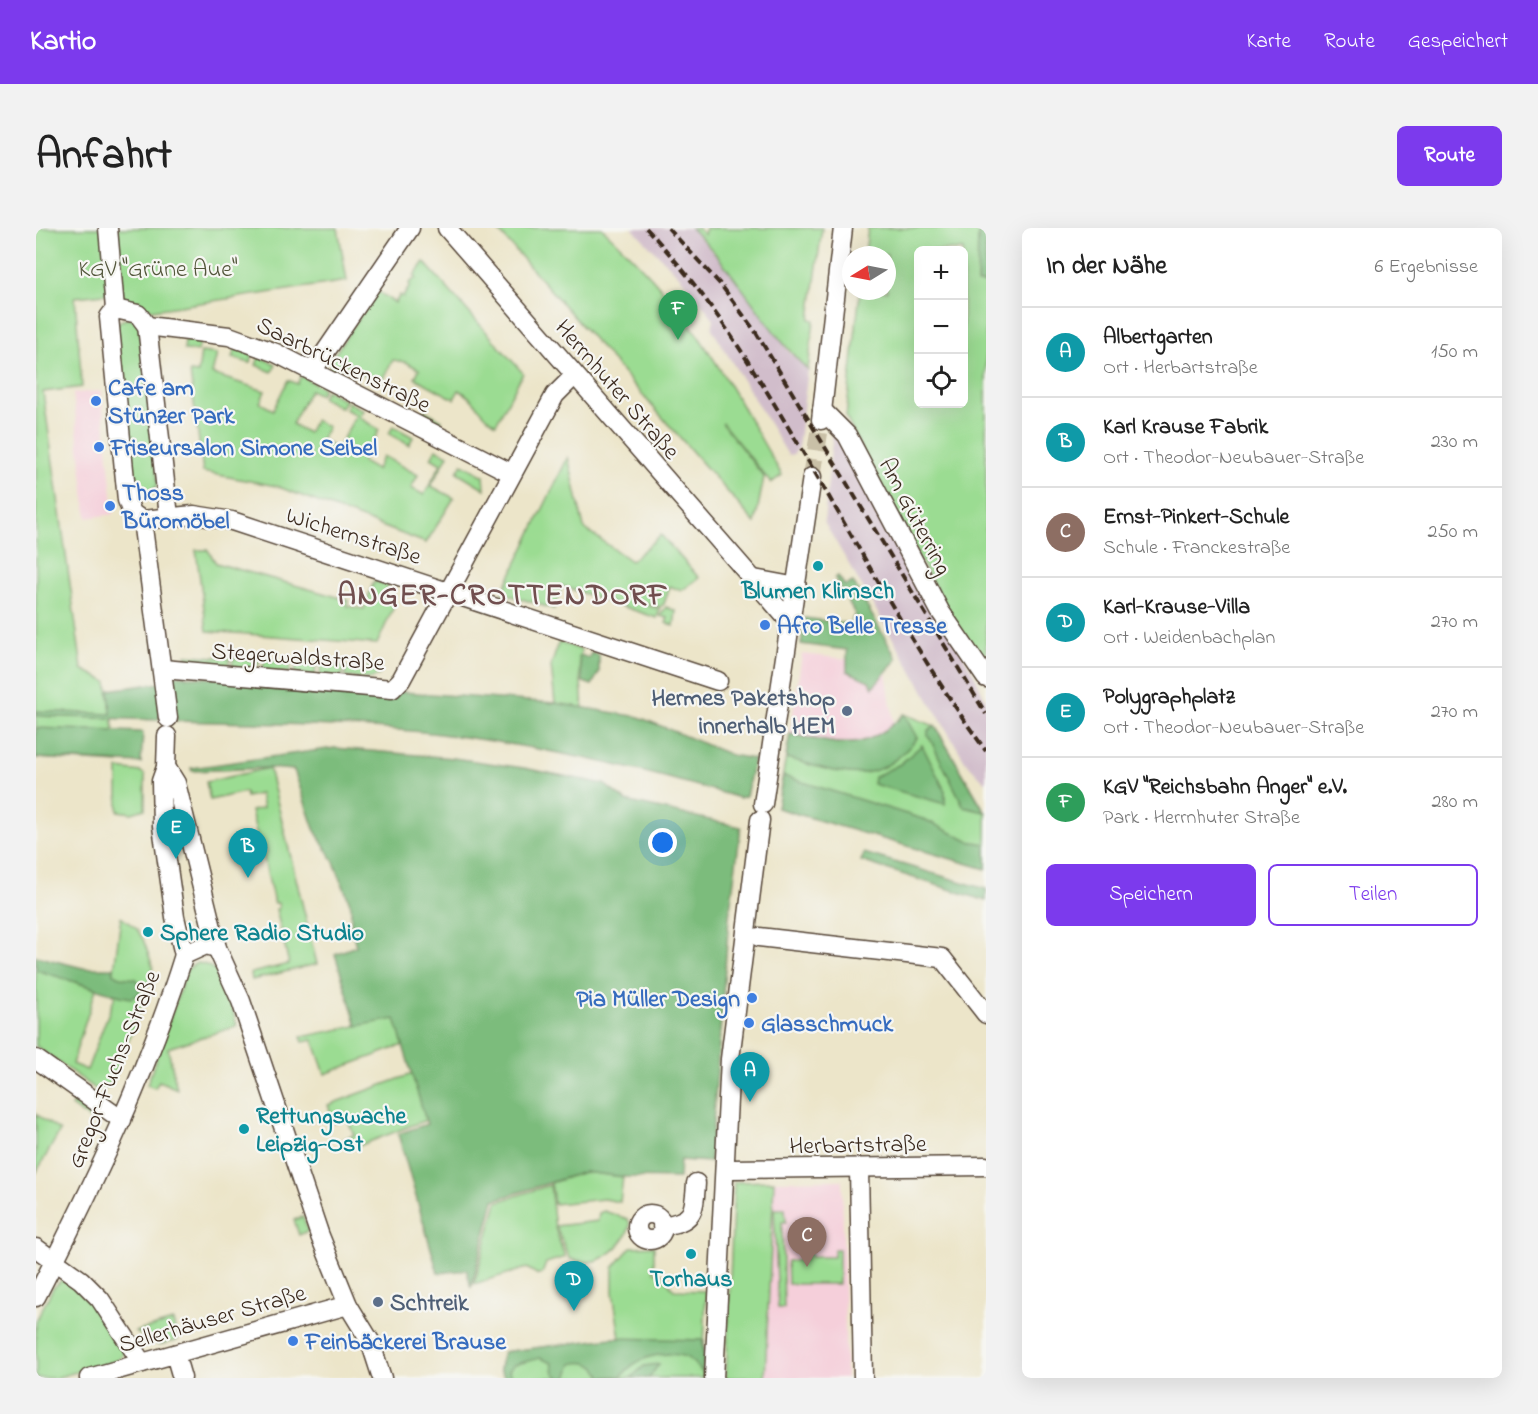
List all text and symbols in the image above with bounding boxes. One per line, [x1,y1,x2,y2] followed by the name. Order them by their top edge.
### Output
[30,22,96,63] text: Kartio
[1246,27,1291,57] text: Karte
[1324,27,1375,57] text: Route
[1408,27,1508,57] text: Gespeichert
[36,126,172,187] text: Anfahrt
[1397,126,1502,186] button: Route
[842,246,896,300] north arrow
[914,246,968,408] map controls
[914,246,968,300] button: +
[1046,248,1167,286] text: In der Nähe
[78,253,238,288] park label: KGV "Grüne Aue"
[1375,253,1478,282] text: 6 Ergebnisse
[658,291,698,340] pin: F
[914,300,968,354] button: −
[250,309,436,424] street label: Saarbrückenstraße
[545,313,687,469] street label: Herrnhuter Straße
[1103,322,1213,354] text: Albertgarten
[1059,338,1072,367] text: A
[1431,338,1478,367] text: 150 m
[914,354,968,408] button: locate
[1103,354,1258,383] text: Ort · Herbartstraße
[108,372,235,435] place label: Cafe am Stünzer Park
[89,394,103,408] marker: Cafe am Stünzer Park
[1103,412,1268,444] text: Karl Krause Fabrik
[1059,428,1072,457] text: B
[1431,428,1478,457] text: 230 m
[110,432,377,467] place label: Friseursalon Simone Seibel
[92,440,106,454] marker: Friseursalon Simone Seibel
[1103,444,1364,473] text: Ort · Theodor-Neubauer-Straße
[868,452,959,582] street label: Am Güterring
[121,477,230,540] place label: Thoss Büromöbel
[103,499,117,513] marker: Thoss Büromöbel
[281,499,426,576] street label: Wichernstraße
[1103,502,1289,534] text: Ernst-Pinkert-Schule
[1060,518,1071,547] text: C
[1427,518,1478,547] text: 250 m
[1103,534,1290,563] text: Schule · Franckestraße
[811,559,825,573] marker: Blumen Klimsch
[338,575,668,619] district label: ANGER-CROTTENDORF
[741,575,894,610] place label: Blumen Klimsch
[1103,592,1250,624] text: Karl-Krause-Villa
[1058,608,1073,637] text: D
[1431,608,1478,637] text: 270 m
[777,610,948,645] place label: Afro Belle Tresse
[758,618,772,632] marker: Afro Belle Tresse
[1103,624,1275,653] text: Ort · Weidenbachplan
[210,635,386,682] street label: Stegerwaldstraße
[651,682,835,745] place label: Hermes Paketshop innerhalb HEM
[1103,682,1235,714] text: Polygraphplatz
[1059,698,1072,727] text: E
[1431,698,1478,727] text: 270 m
[840,704,854,718] marker: Hermes Paketshop innerhalb HEM
[1103,714,1364,743] text: Ort · Theodor-Neubauer-Straße
[1103,772,1347,804] text: KGV "Reichsbahn Anger" e.V.
[1059,788,1072,817] text: F
[1431,788,1478,817] text: 280 m
[1103,804,1300,833] text: Park · Herrnhuter Straße
[156,810,196,859] pin: E
[228,828,268,878] pin: B
[648,828,677,857] your location
[1046,864,1256,926] button: Speichern
[1268,864,1478,926] button: Teilen
[160,917,364,952] place label: Sphere Radio Studio
[141,925,155,939] marker: Sphere Radio Studio
[60,965,171,1174] street label: Gregor-Fuchs-Straße
[576,983,740,1019] place label: Pia Müller Design
[745,991,759,1005] marker: Pia Müller Design
[761,1008,893,1043] place label: Glasschmuck
[742,1016,756,1030] marker: Glasschmuck
[730,1052,770,1102] pin: A
[256,1100,407,1164] place label: Rettungswache Leipzig-Ost
[237,1122,251,1136] marker: Rettungswache Leipzig-Ost
[789,1128,927,1165] street label: Herbartstraße
[788,1218,826,1267] pin: C
[684,1247,698,1261] marker: Torhaus
[554,1262,594,1311] pin: D
[650,1263,732,1298] place label: Torhaus
[115,1277,311,1364] street label: Sellerhäuser Straße
[390,1287,469,1322] place label: Schtreik
[371,1295,385,1309] marker: Schtreik
[304,1326,507,1361] place label: Feinbäckerei Brause
[286,1334,300,1348] marker: Feinbäckerei Brause

